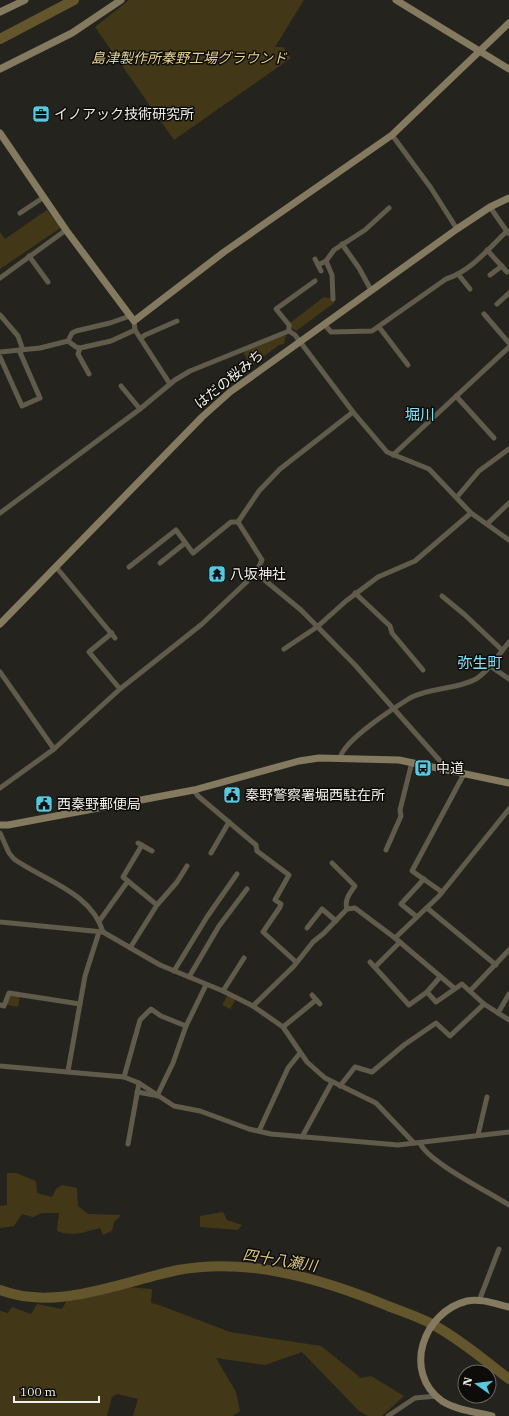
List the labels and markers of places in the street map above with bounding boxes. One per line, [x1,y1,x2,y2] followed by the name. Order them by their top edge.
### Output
[31,104,51,124] office icon: イノアック技術研究所
[54,105,194,123] place label: イノアック技術研究所
[207,564,227,584] temple icon: 八坂神社
[230,565,286,583] place label: 八坂神社
[413,758,433,778] bus stop icon: 中道
[436,759,464,777] place label: 中道
[222,785,242,805] public building icon: 秦野警察署堀西駐在所
[245,786,385,804] place label: 秦野警察署堀西駐在所
[34,794,54,814] public building icon: 西秦野郵便局
[57,795,141,813] place label: 西秦野郵便局

